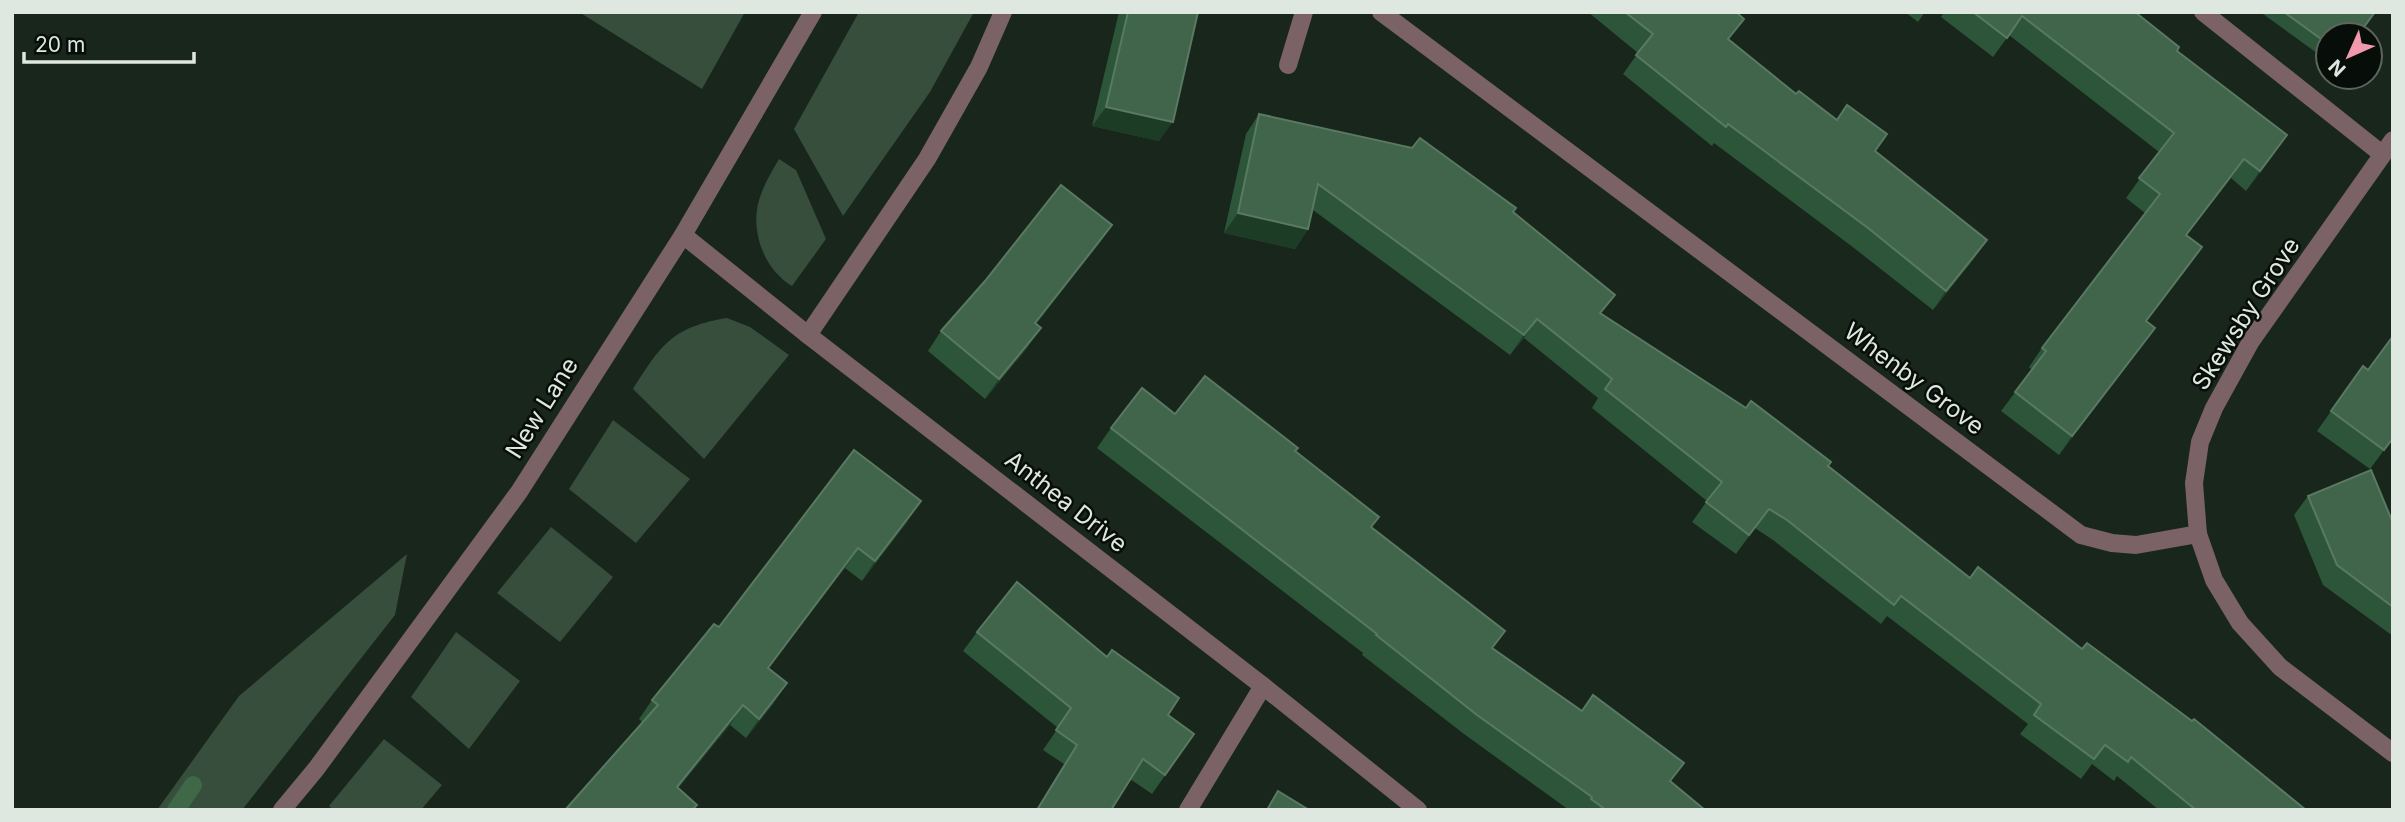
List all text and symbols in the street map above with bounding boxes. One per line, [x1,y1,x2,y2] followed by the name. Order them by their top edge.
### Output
[24,21,194,65] scale bar
[2314,21,2384,91] north arrow
[35,32,85,57] text: 20 m
[2324,54,2351,81] text: N
[2186,232,2306,395] street label: Skewsby Grove
[1839,316,1990,441] street label: Whenby Grove
[499,352,584,463] street label: New Lane
[1000,445,1133,558] street label: Anthea Drive

